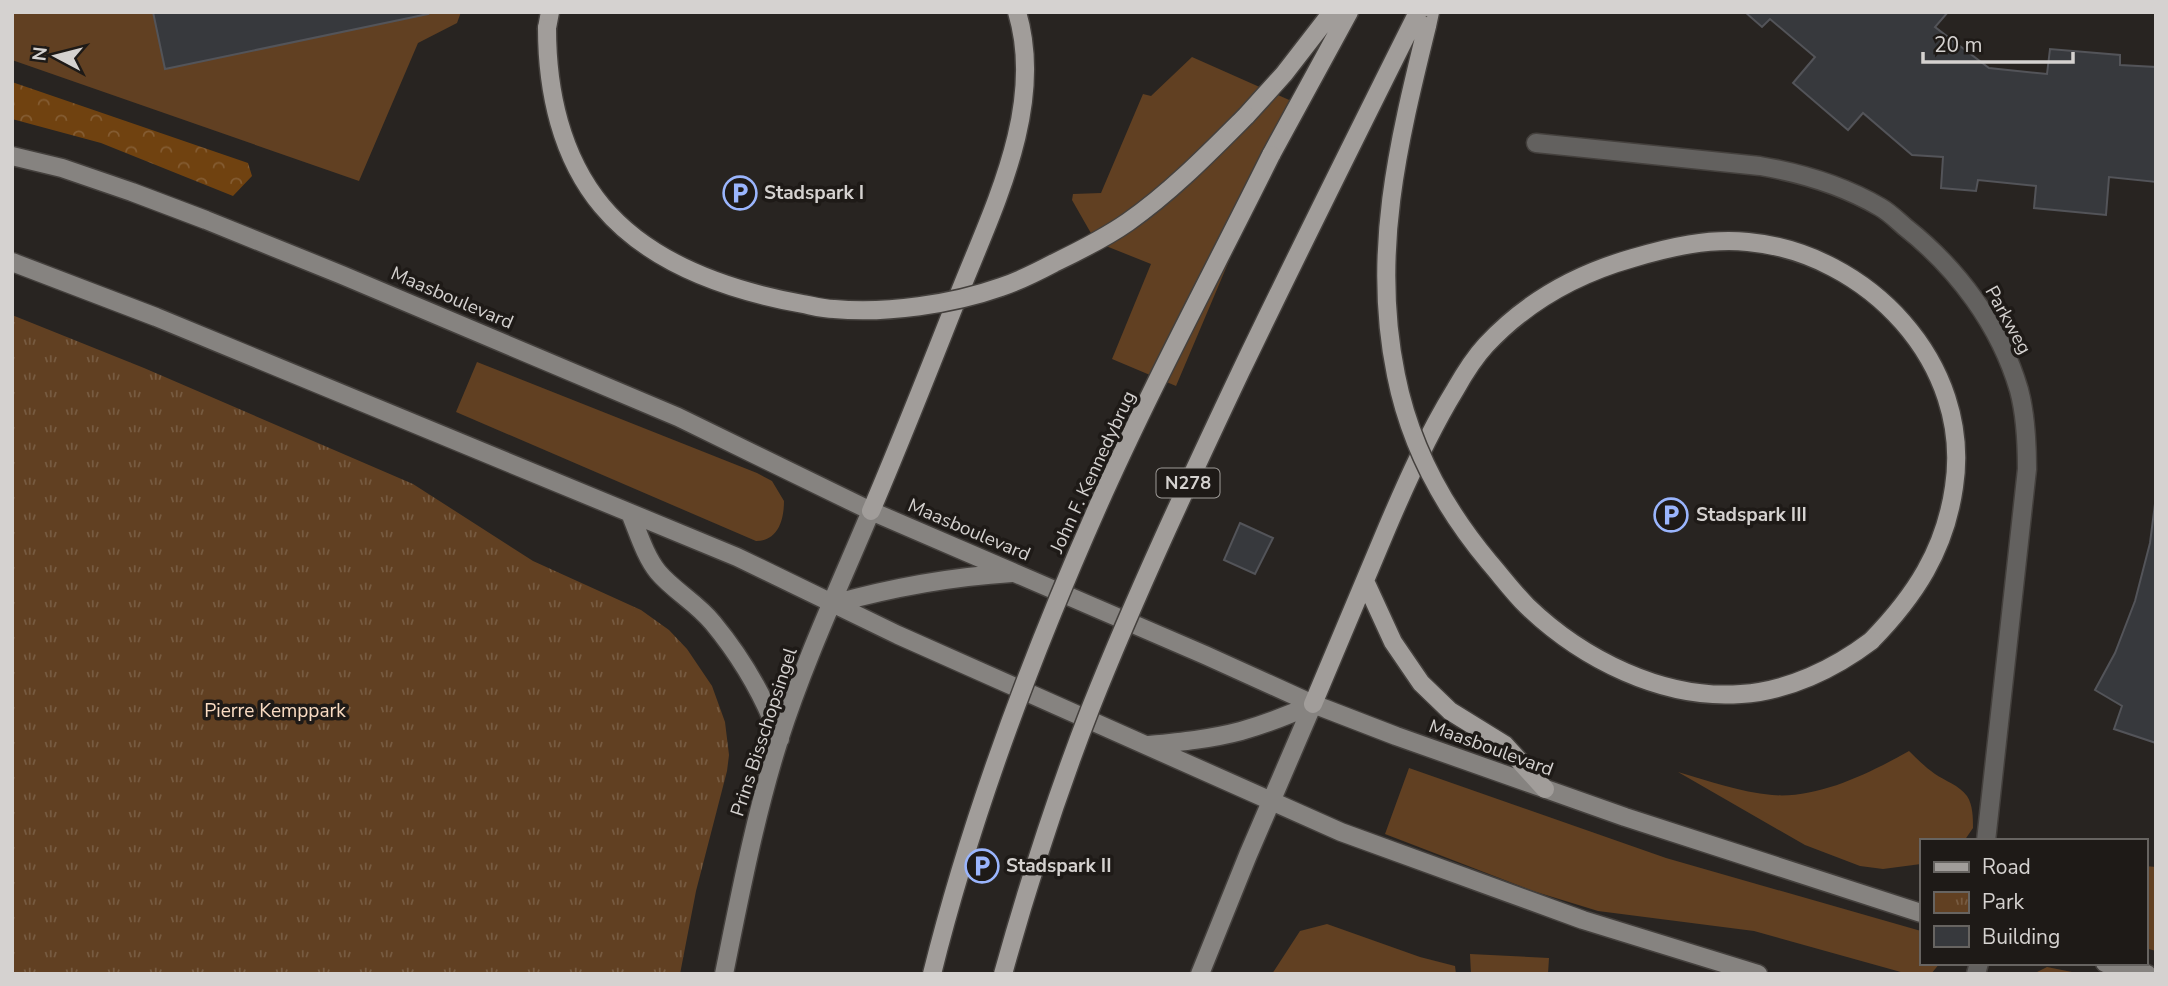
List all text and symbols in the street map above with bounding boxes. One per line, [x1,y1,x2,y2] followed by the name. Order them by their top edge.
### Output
[21,21,91,91] north arrow
[1923,21,2074,65] scale bar
[1934,31,1983,59] text: 20 m
[26,45,54,63] text: N
[721,174,759,212] parking icon: Stadspark I
[764,180,864,206] place label: Stadspark I
[387,260,517,336] street label: Maasboulevard
[1979,281,2037,359] street label: Parkweg
[1044,387,1142,558] street label: John F. Kennedybrug
[1156,468,1220,498] road number: N278
[904,492,1034,568] street label: Maasboulevard
[1652,496,1690,534] parking icon: Stadspark III
[1696,502,1807,528] place label: Stadspark III
[724,644,804,820] street label: Prins Bisschopsingel
[204,698,346,724] park label: Pierre Kemppark
[1425,713,1557,783] street label: Maasboulevard
[1920,839,2147,965] legend
[963,847,1001,885] parking icon: Stadspark II
[1006,853,1112,879] place label: Stadspark II
[1982,853,2031,881] text: Road
[1982,888,2024,916] text: Park
[1982,923,2060,951] text: Building

